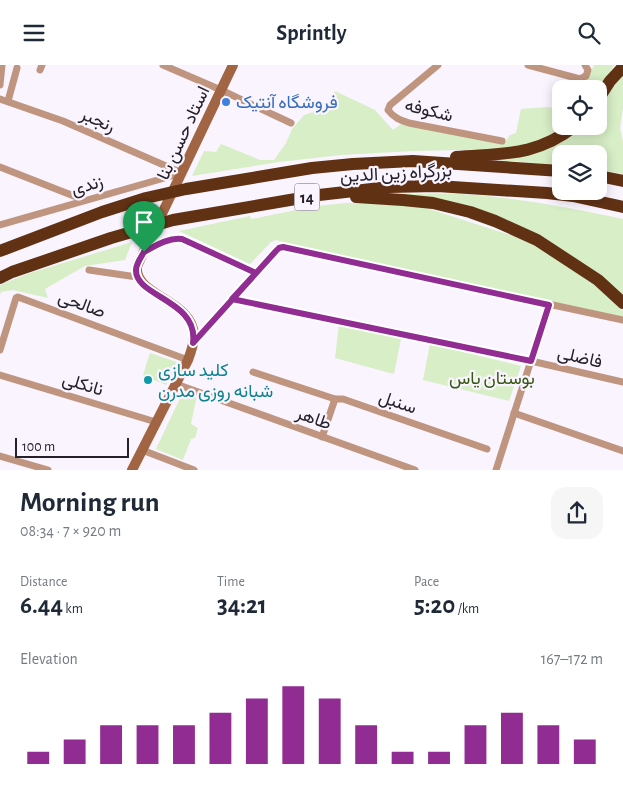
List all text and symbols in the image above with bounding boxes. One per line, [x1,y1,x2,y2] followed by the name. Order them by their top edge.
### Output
[20,19,48,47] icon: menu
[575,19,603,47] icon: search
[276,22,347,44] text: Sprintly
[552,80,607,200] map controls
[552,80,607,135] button: locate
[154,84,214,183] street label: استاد حسن بنا
[236,93,338,113] place label: فروشگاه آنتیک
[220,96,232,108] marker: فروشگاه آنتیک
[403,96,455,127] street label: شکوفه
[76,105,117,137] street label: رنجبر
[552,145,607,200] button: layers
[340,161,453,187] street label: بزرگراه زین الدین
[69,173,106,200] street label: زندی
[294,183,320,211] road number: 14
[123,201,165,252] pin
[130,208,158,236] icon: arrive
[55,288,108,323] street label: صالحی
[555,344,604,373] street label: فاضلی
[158,362,273,402] place label: کلید سازی شبانه روزی مدرن
[60,370,105,401] street label: نانکلی
[449,370,535,389] park label: بوستان یاس
[142,374,154,386] marker: کلید سازی شبانه روزی مدرن
[376,388,419,419] street label: سنبل
[292,404,334,434] street label: طاهر
[15,435,129,458] scale bar
[22,440,55,454] text: 100 m
[551,487,603,539] button: share
[20,489,160,517] text: Morning run
[20,523,121,539] text: 08:34 · 7 × 920 m
[20,575,67,589] text: Distance
[217,575,245,589] text: Time
[414,575,439,589] text: Pace
[20,593,63,618] text: 6.44
[217,593,267,618] text: 34:21
[414,593,455,618] text: 5:20
[63,602,83,616] text: km
[455,602,479,616] text: /km
[20,651,78,667] text: Elevation
[541,651,603,667] text: 167–172 m

